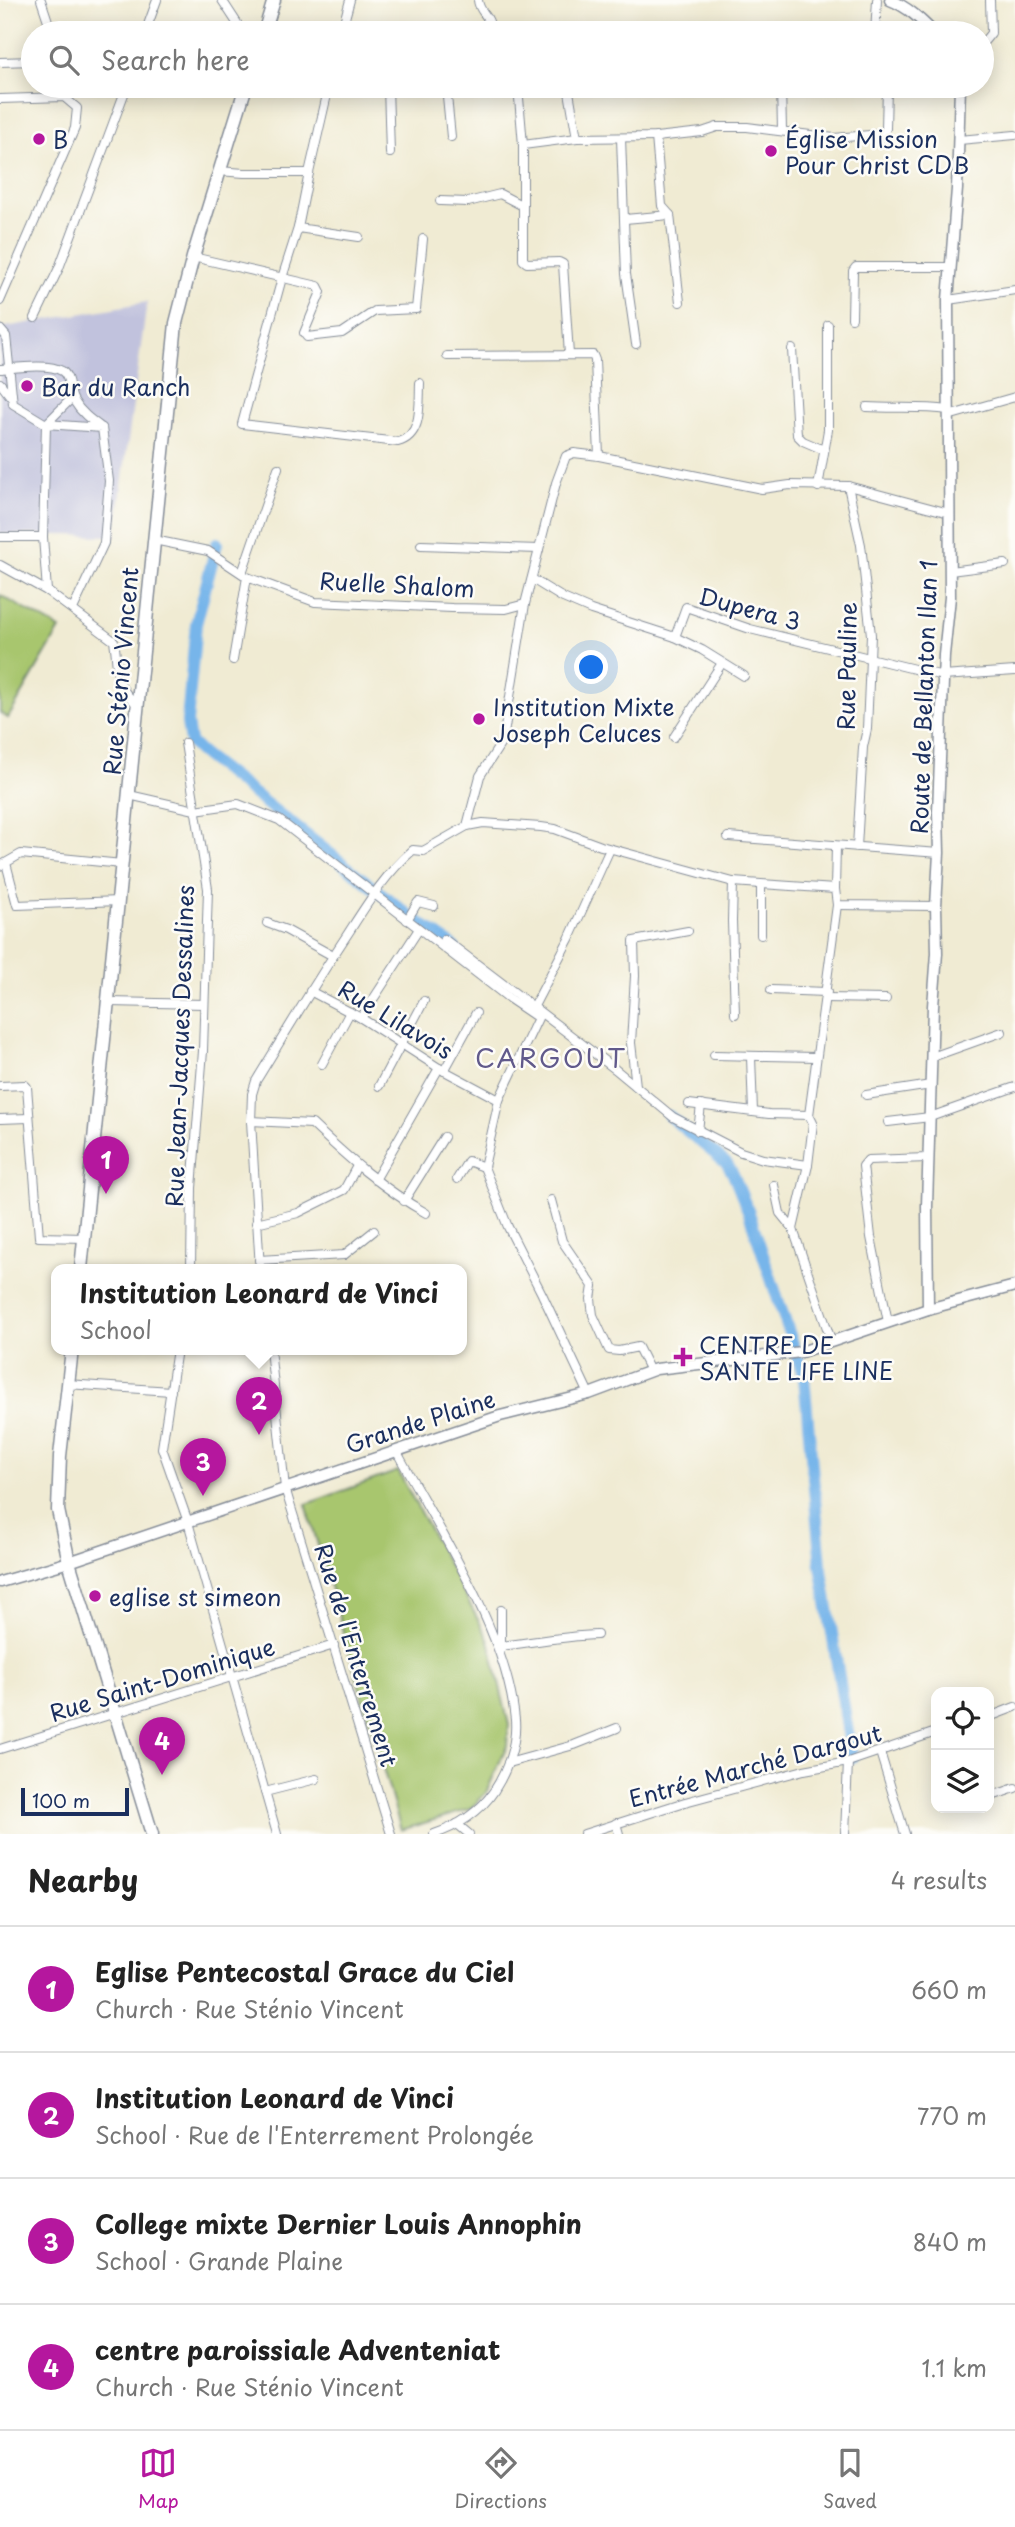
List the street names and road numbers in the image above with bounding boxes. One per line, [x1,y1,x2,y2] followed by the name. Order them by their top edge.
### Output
[901,559,945,835] street label: Route de Bellanton Ilan 1
[318,562,476,606] street label: Ruelle Shalom
[93,565,147,777] street label: Rue Sténio Vincent
[695,578,805,638] street label: Dupera 3
[827,602,865,730] street label: Rue Pauline
[156,884,202,1208] street label: Rue Jean-Jacques Dessalines
[332,971,460,1067] street label: Rue Lilavois
[341,1380,499,1462] street label: Grande Plaine
[306,1539,408,1771] street label: Rue de l'Enterrement
[45,1628,279,1730] street label: Rue Saint-Dominique
[625,1714,885,1816] street label: Entrée Marché Dargout

